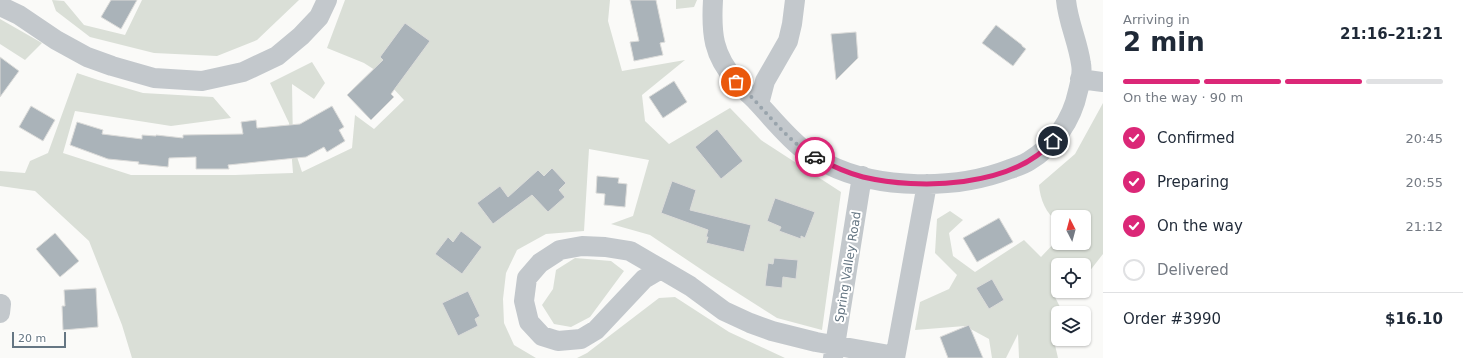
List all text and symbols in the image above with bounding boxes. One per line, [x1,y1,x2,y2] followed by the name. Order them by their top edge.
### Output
[1123,12,1190,27] text: Arriving in
[1340,25,1443,43] text: 21:16–21:21
[1123,27,1205,57] text: 2 min
[719,65,753,99] pin
[725,71,747,93] icon: bag
[1123,90,1243,105] text: On the way · 90 m
[1036,124,1070,158] pin
[1123,127,1145,149] icon: check
[1157,129,1235,147] text: Confirmed
[1042,130,1064,152] icon: home
[1406,131,1443,146] text: 20:45
[795,137,835,177] courier
[804,146,826,168] icon: car
[1123,171,1145,193] icon: check
[1157,173,1229,191] text: Preparing
[1406,175,1443,190] text: 20:55
[832,210,864,324] street label: Spring Valley Road
[1051,210,1091,250] north arrow
[1051,210,1091,346] map controls
[1123,215,1145,237] icon: check
[1157,217,1243,235] text: On the way
[1406,219,1443,234] text: 21:12
[1051,258,1091,298] button: locate
[1157,261,1229,279] text: Delivered
[1051,306,1091,346] button: layers
[1123,310,1221,328] text: Order #3990
[1385,310,1443,328] text: $16.10
[12,330,66,349] scale bar
[18,332,46,345] text: 20 m

